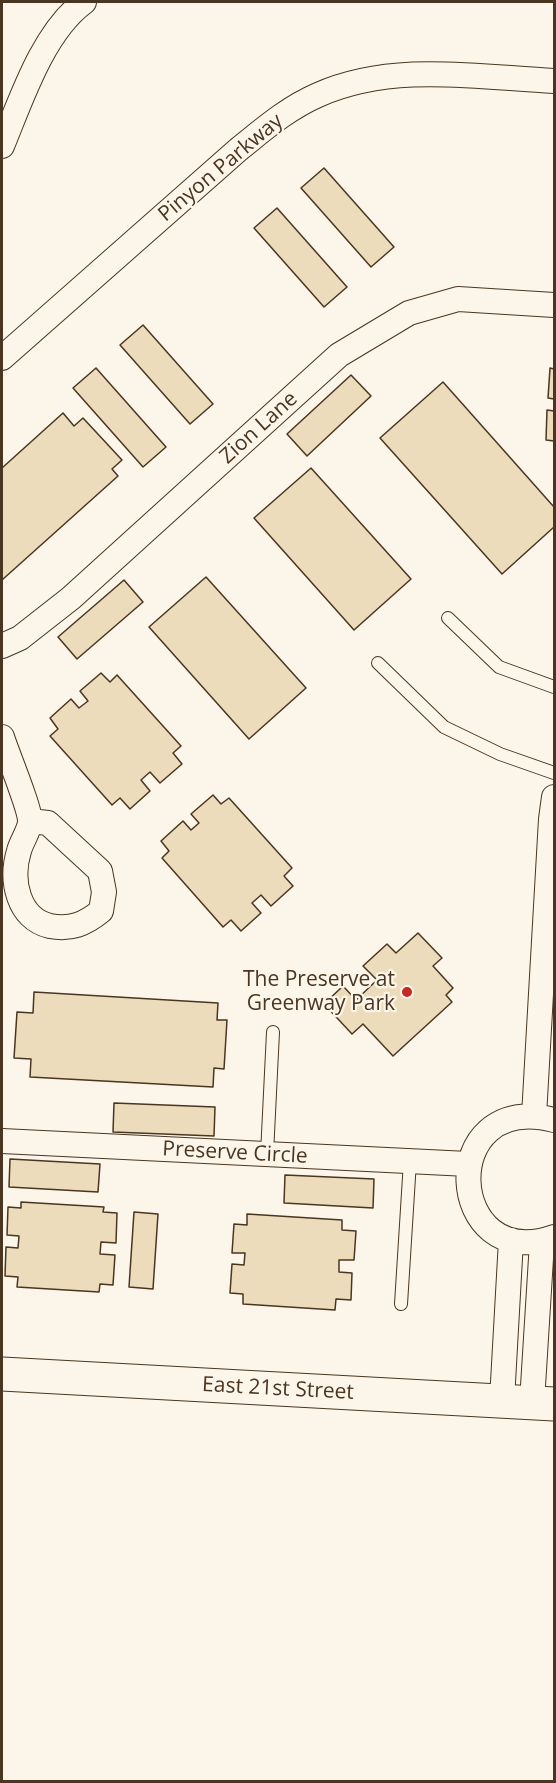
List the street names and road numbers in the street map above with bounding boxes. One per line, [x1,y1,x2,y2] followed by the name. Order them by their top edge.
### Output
[154,109,288,227] street label: Pinyon Parkway
[215,387,303,469] street label: Zion Lane
[162,1137,308,1169] street label: Preserve Circle
[201,1372,355,1406] street label: East 21st Street

